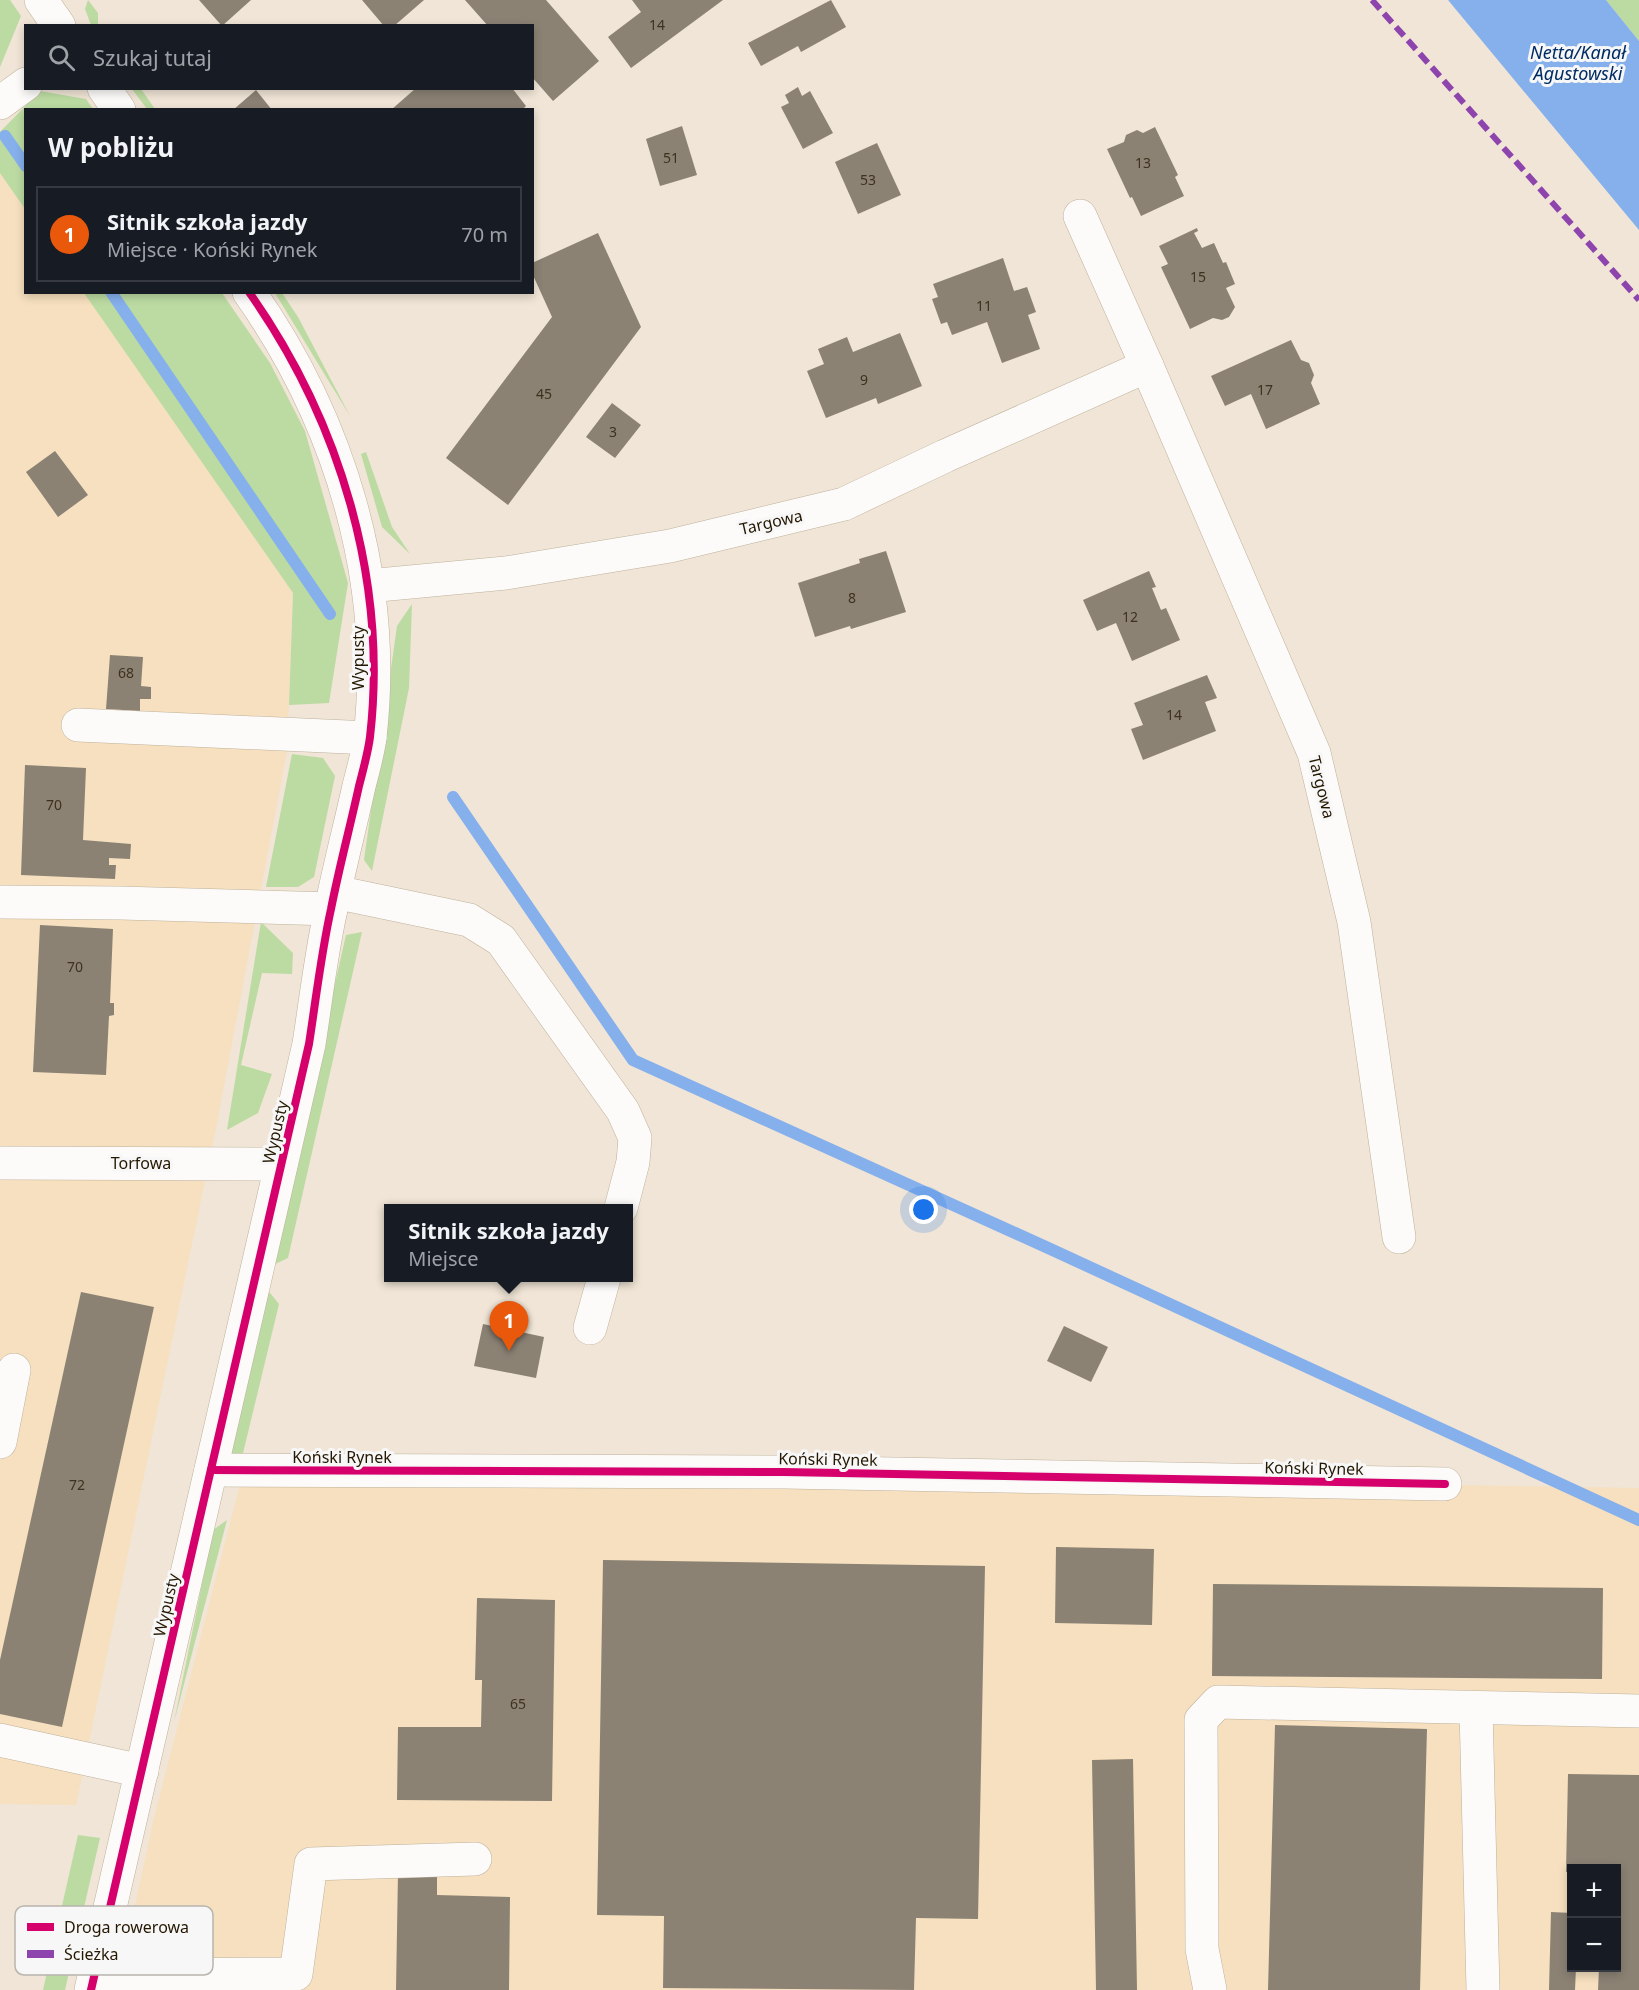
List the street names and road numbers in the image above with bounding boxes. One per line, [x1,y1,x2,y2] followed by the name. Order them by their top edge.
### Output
[737,504,805,540] street label: Targowa
[347,625,369,690] street label: Wypusty
[1304,753,1340,821] street label: Targowa
[257,1097,293,1166] street label: Wypusty
[111,1152,171,1174] street label: Torfowa
[292,1446,392,1468] street label: Koński Rynek
[778,1447,878,1471] street label: Koński Rynek
[1264,1456,1364,1480] street label: Koński Rynek
[148,1570,184,1639] street label: Wypusty

